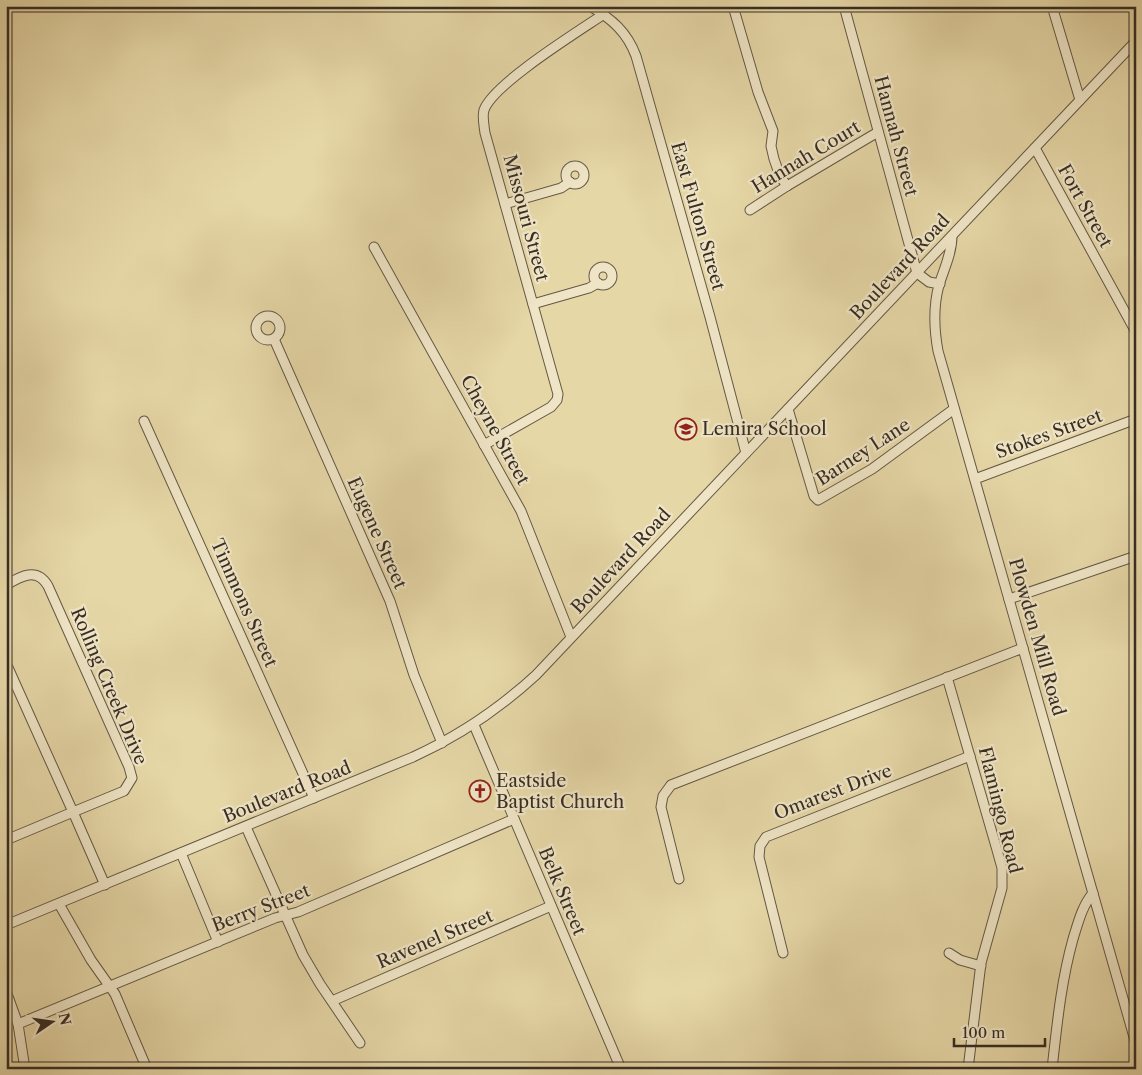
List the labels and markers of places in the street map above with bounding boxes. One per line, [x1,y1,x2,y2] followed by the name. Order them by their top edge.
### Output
[674,417,698,441] school or university icon: Lemira School
[702,418,827,440] place label: Lemira School
[496,770,624,813] place label: Eastside Baptist Church
[468,779,492,803] church icon: Eastside Baptist Church

